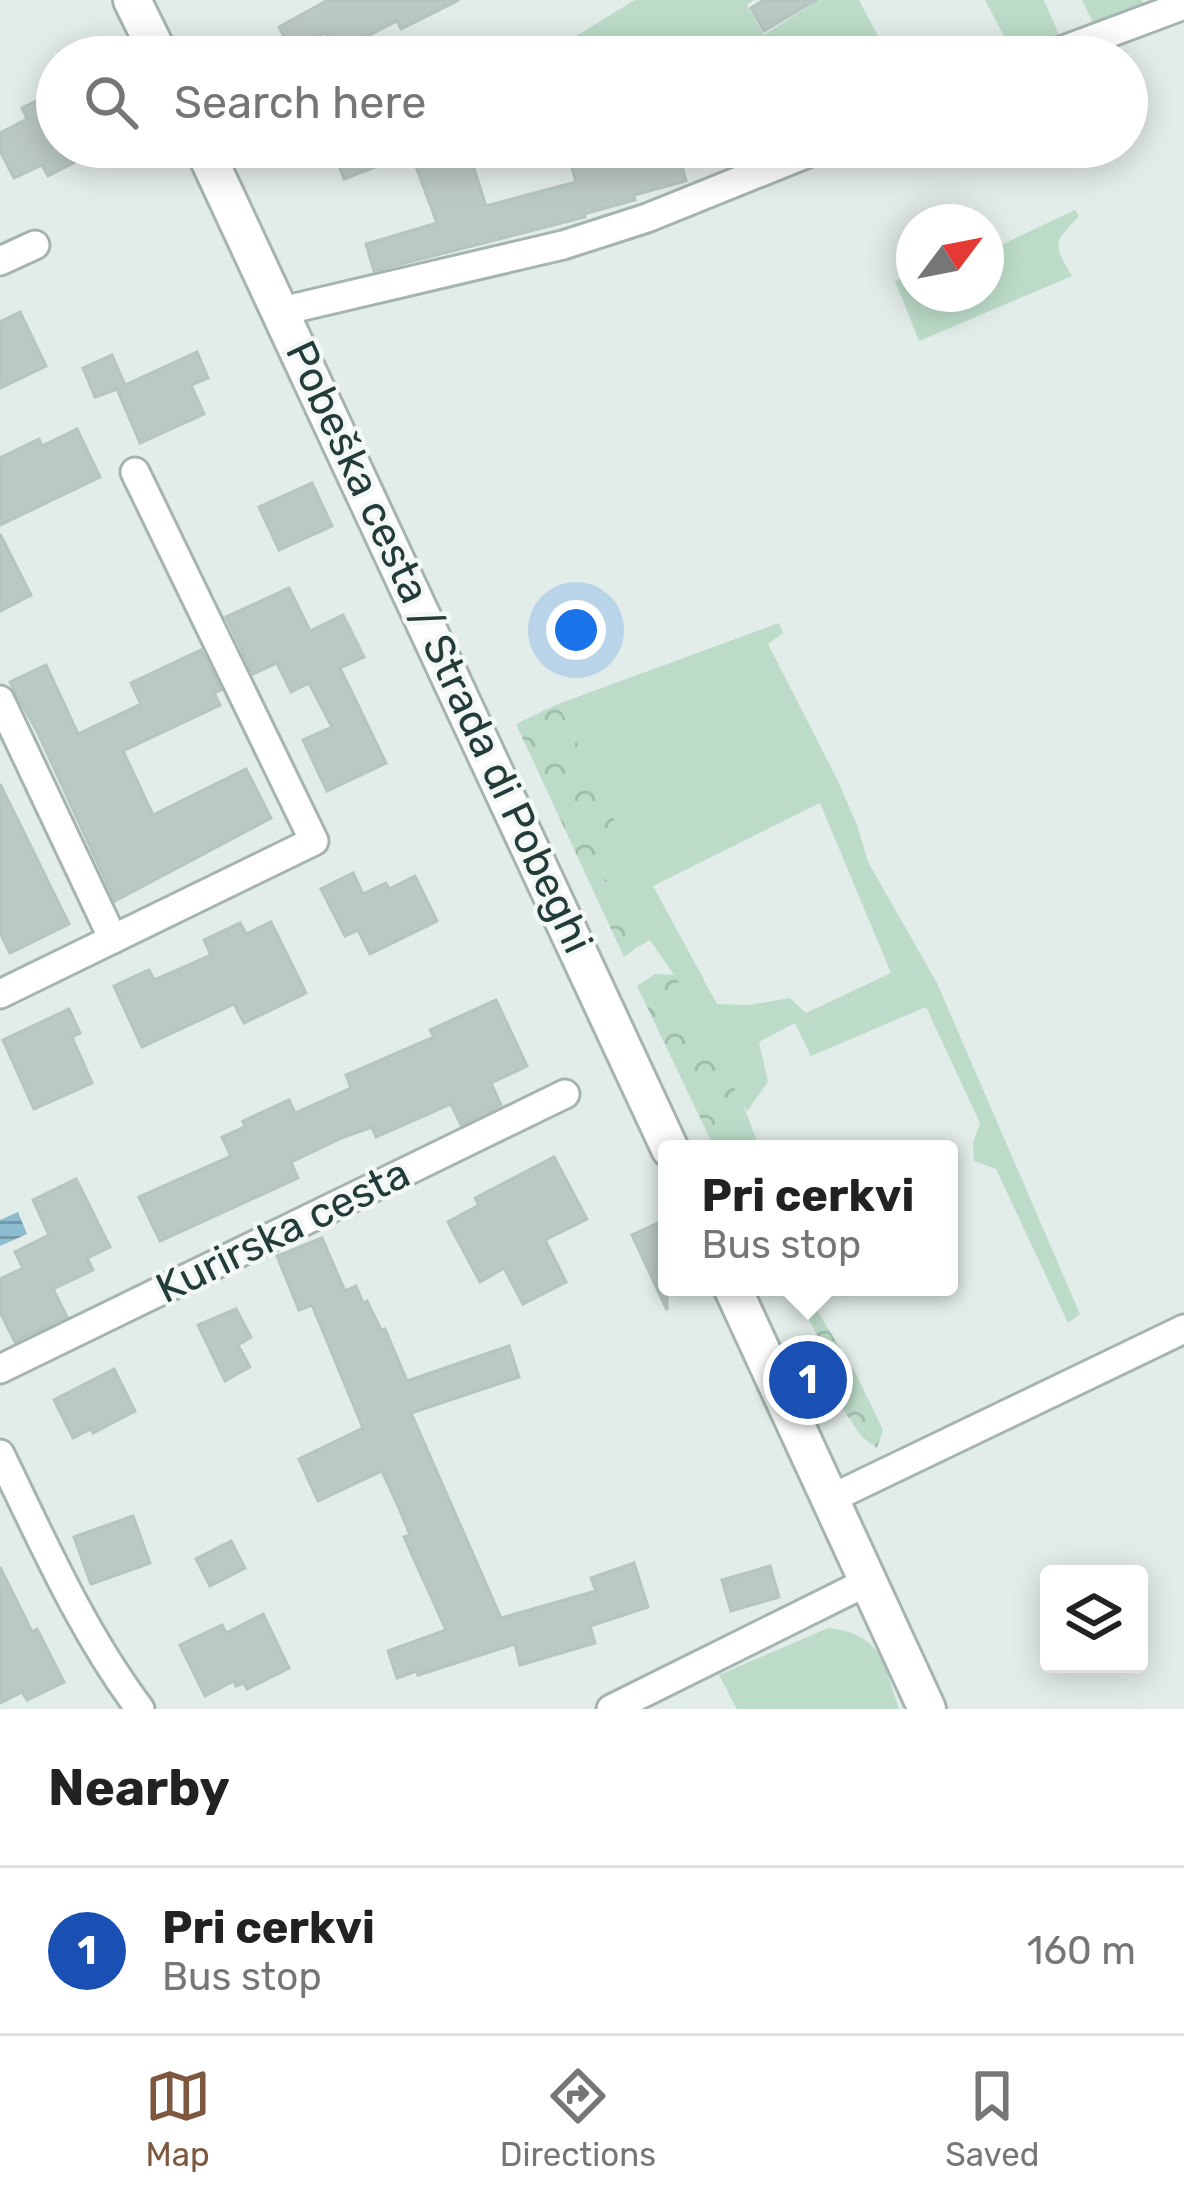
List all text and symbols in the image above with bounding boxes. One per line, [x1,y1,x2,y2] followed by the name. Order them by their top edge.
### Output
[36,36,1148,168] search box
[78,69,144,135] icon: search
[174,76,426,129] text: Search here
[896,204,1004,312] north arrow
[275,333,603,961] street label: Pobeška cesta / Strada di Pobeghi
[546,600,606,660] your location
[658,1140,958,1296] popup
[148,1148,418,1314] street label: Kurirska cesta
[702,1169,915,1222] text: Pri cerkvi
[702,1222,861,1268] text: Bus stop
[769,1335,847,1425] pin: 1
[1040,1565,1148,1673] map controls
[1040,1565,1148,1673] button: layers
[48,1757,230,1818] text: Nearby
[162,1901,375,1954] text: Pri cerkvi
[77,1928,97,1974] text: 1
[1027,1928,1136,1974] text: 160 m
[162,1954,322,2000] text: Bus stop
[145,2063,211,2174] tab: Map
[500,2063,656,2174] tab: Directions
[945,2063,1039,2174] tab: Saved

